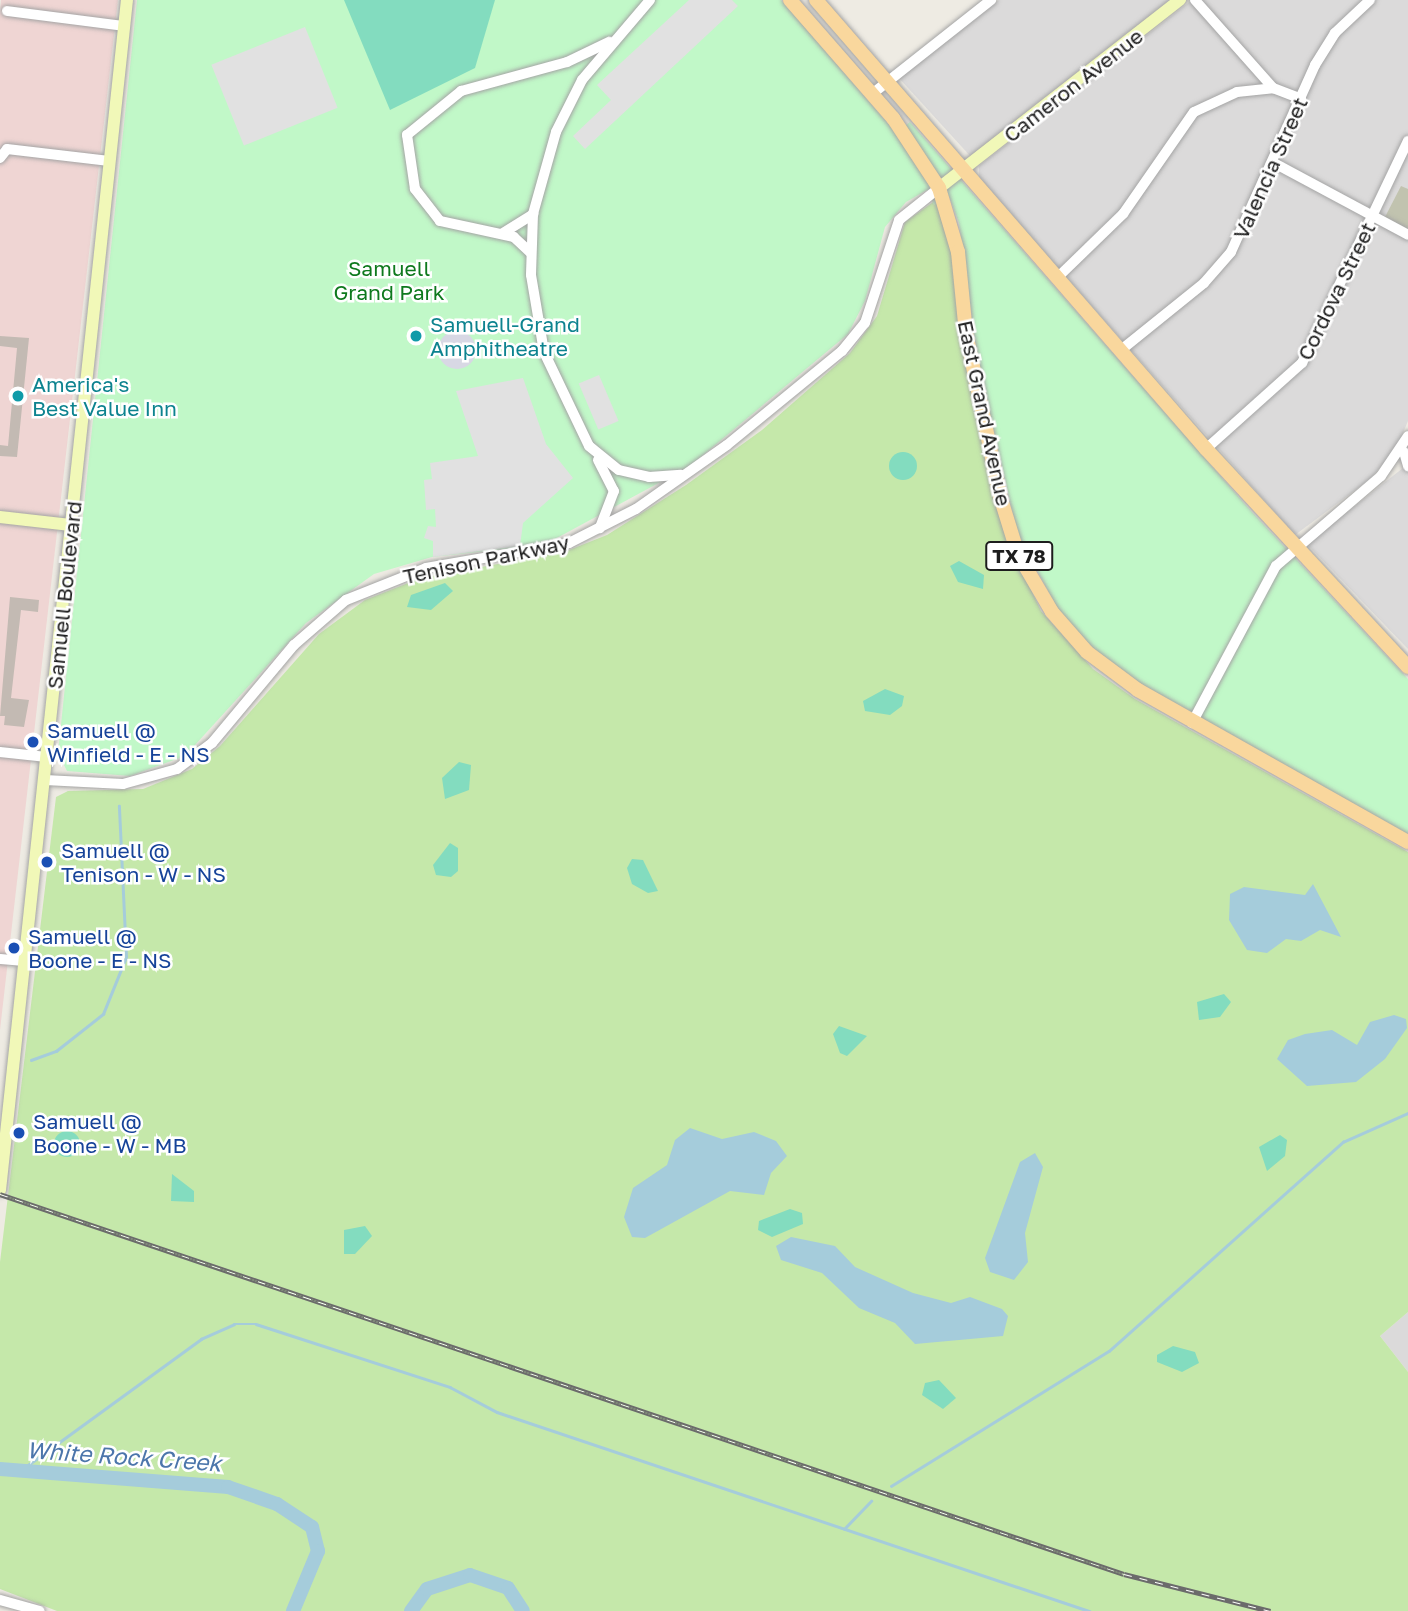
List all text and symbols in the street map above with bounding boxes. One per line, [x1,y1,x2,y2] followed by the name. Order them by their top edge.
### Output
[998,23,1148,147] street label: Cameron Avenue
[1227,93,1313,243] street label: Valencia Street
[1292,218,1380,364] street label: Cordova Street
[333,255,445,305] park label: Samuell Grand Park
[430,311,580,361] place label: Samuell-Grand Amphitheatre
[953,318,1017,508] street label: East Grand Avenue
[408,328,424,344] marker: Samuell-Grand Amphitheatre
[32,371,177,421] place label: America's Best Value Inn
[10,388,26,404] marker: America's Best Value Inn
[42,500,86,690] street label: Samuell Boulevard
[401,529,571,589] street label: Tenison Parkway
[984,540,1054,572] road number: TX 78
[47,717,210,767] place label: Samuell @ Winfield - E - NS
[25,734,41,750] marker: Samuell @ Winfield - E - NS
[61,837,226,887] place label: Samuell @ Tenison - W - NS
[39,854,55,870] marker: Samuell @ Tenison - W - NS
[28,923,172,973] place label: Samuell @ Boone - E - NS
[6,940,22,956] marker: Samuell @ Boone - E - NS
[33,1108,187,1158] place label: Samuell @ Boone - W - MB
[11,1125,27,1141] marker: Samuell @ Boone - W - MB
[26,1435,222,1477] water label: White Rock Creek

